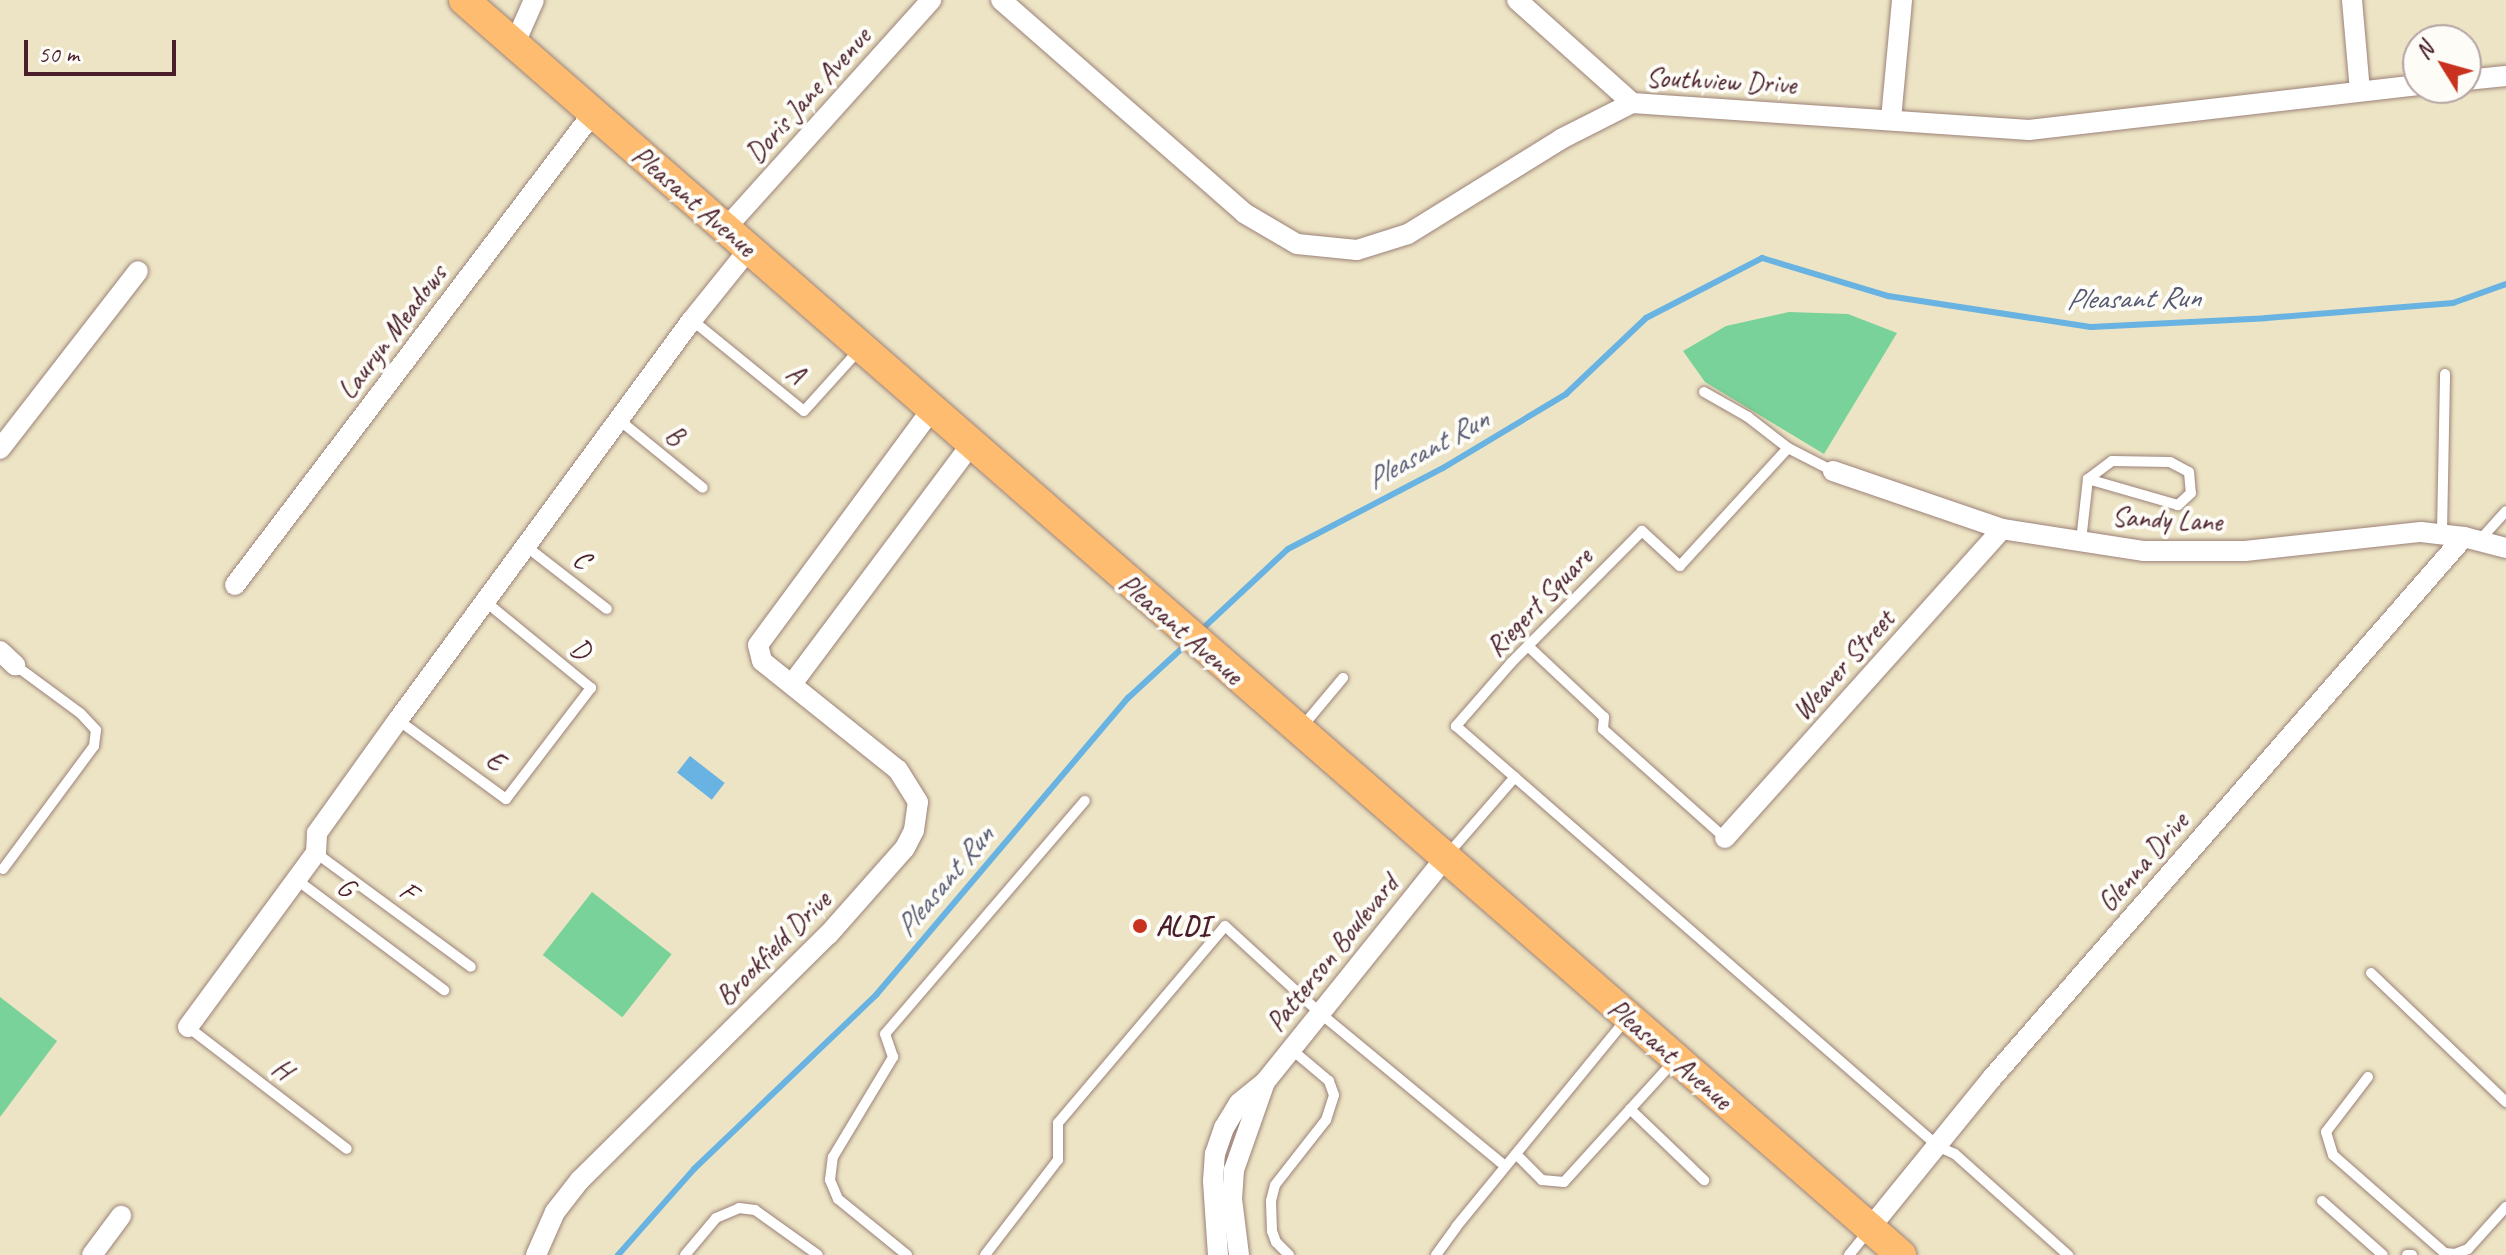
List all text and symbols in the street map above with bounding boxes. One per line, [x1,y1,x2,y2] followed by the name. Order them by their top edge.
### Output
[738,20,878,170] street label: Doris Jane Avenue
[28,24,180,74] scale bar
[2402,24,2482,104] north arrow
[2409,37,2440,65] text: N
[38,39,79,69] text: 50 m
[1645,60,1797,102] street label: Southview Drive
[625,138,763,264] street label: Pleasant Avenue
[331,258,453,406] street label: Lauryn Meadows
[2066,279,2200,317] water label: Pleasant Run
[780,356,812,390] street label: A
[1360,401,1494,497] water label: Pleasant Run
[659,417,691,453] street label: B
[2111,499,2223,539] street label: Sandy Lane
[1479,540,1599,664] street label: Riegert Square
[566,542,598,576] street label: C
[1112,566,1250,692] street label: Pleasant Avenue
[1785,603,1901,727] street label: Weaver Street
[564,631,598,667] street label: D
[479,743,511,779] street label: E
[2091,805,2195,919] street label: Glenna Drive
[887,818,1001,944] water label: Pleasant Run
[1259,868,1405,1038] street label: Patterson Boulevard
[330,869,362,905] street label: G
[393,874,423,908] street label: F
[708,883,838,1013] street label: Brookfield Drive
[1156,909,1210,943] place label: ALDI
[1131,917,1149,935] marker: ALDI
[1601,991,1739,1117] street label: Pleasant Avenue
[265,1051,299,1087] street label: H

